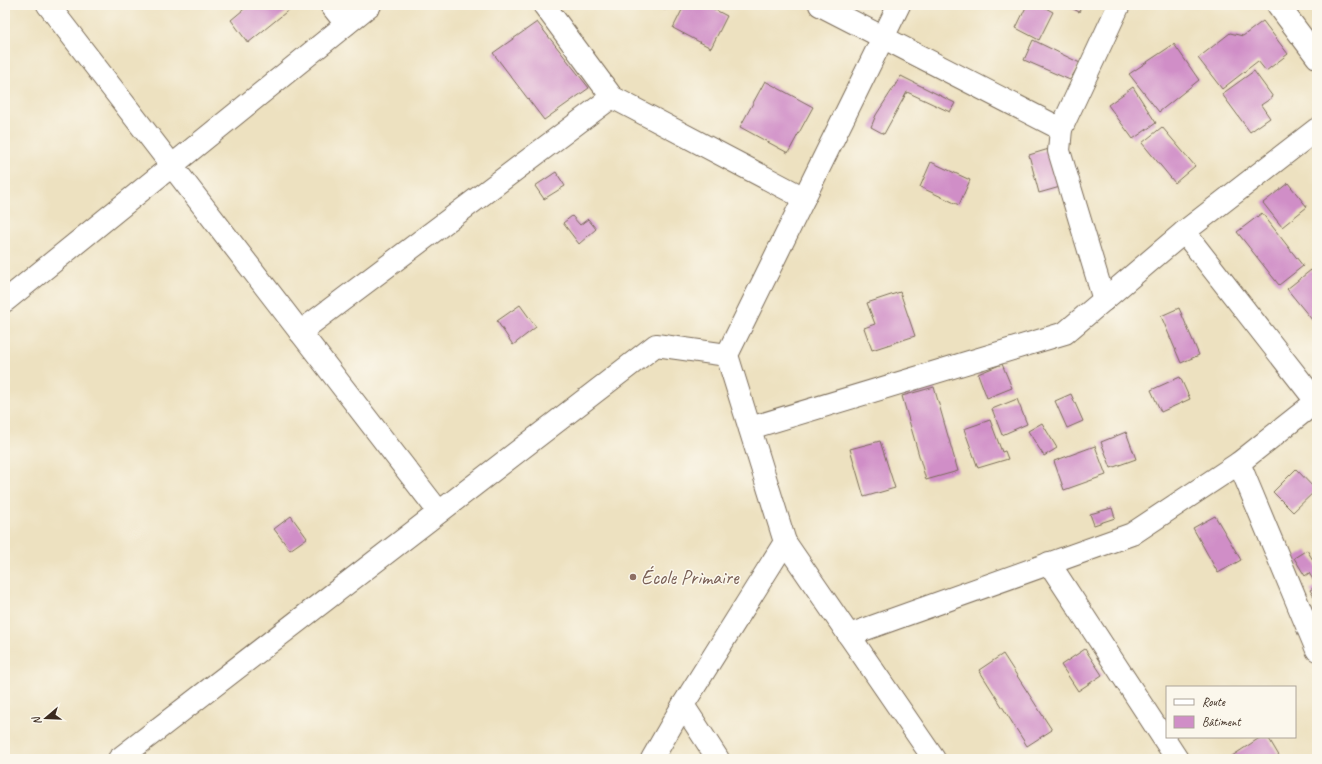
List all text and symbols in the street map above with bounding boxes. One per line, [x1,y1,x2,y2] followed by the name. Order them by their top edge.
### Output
[641,565,740,590] place label: École Primaire
[628,572,638,582] marker: École Primaire
[1166,686,1296,738] legend
[1202,694,1226,710] text: Route
[26,698,66,738] north arrow
[28,714,44,727] text: N
[1202,714,1241,730] text: Bâtiment

